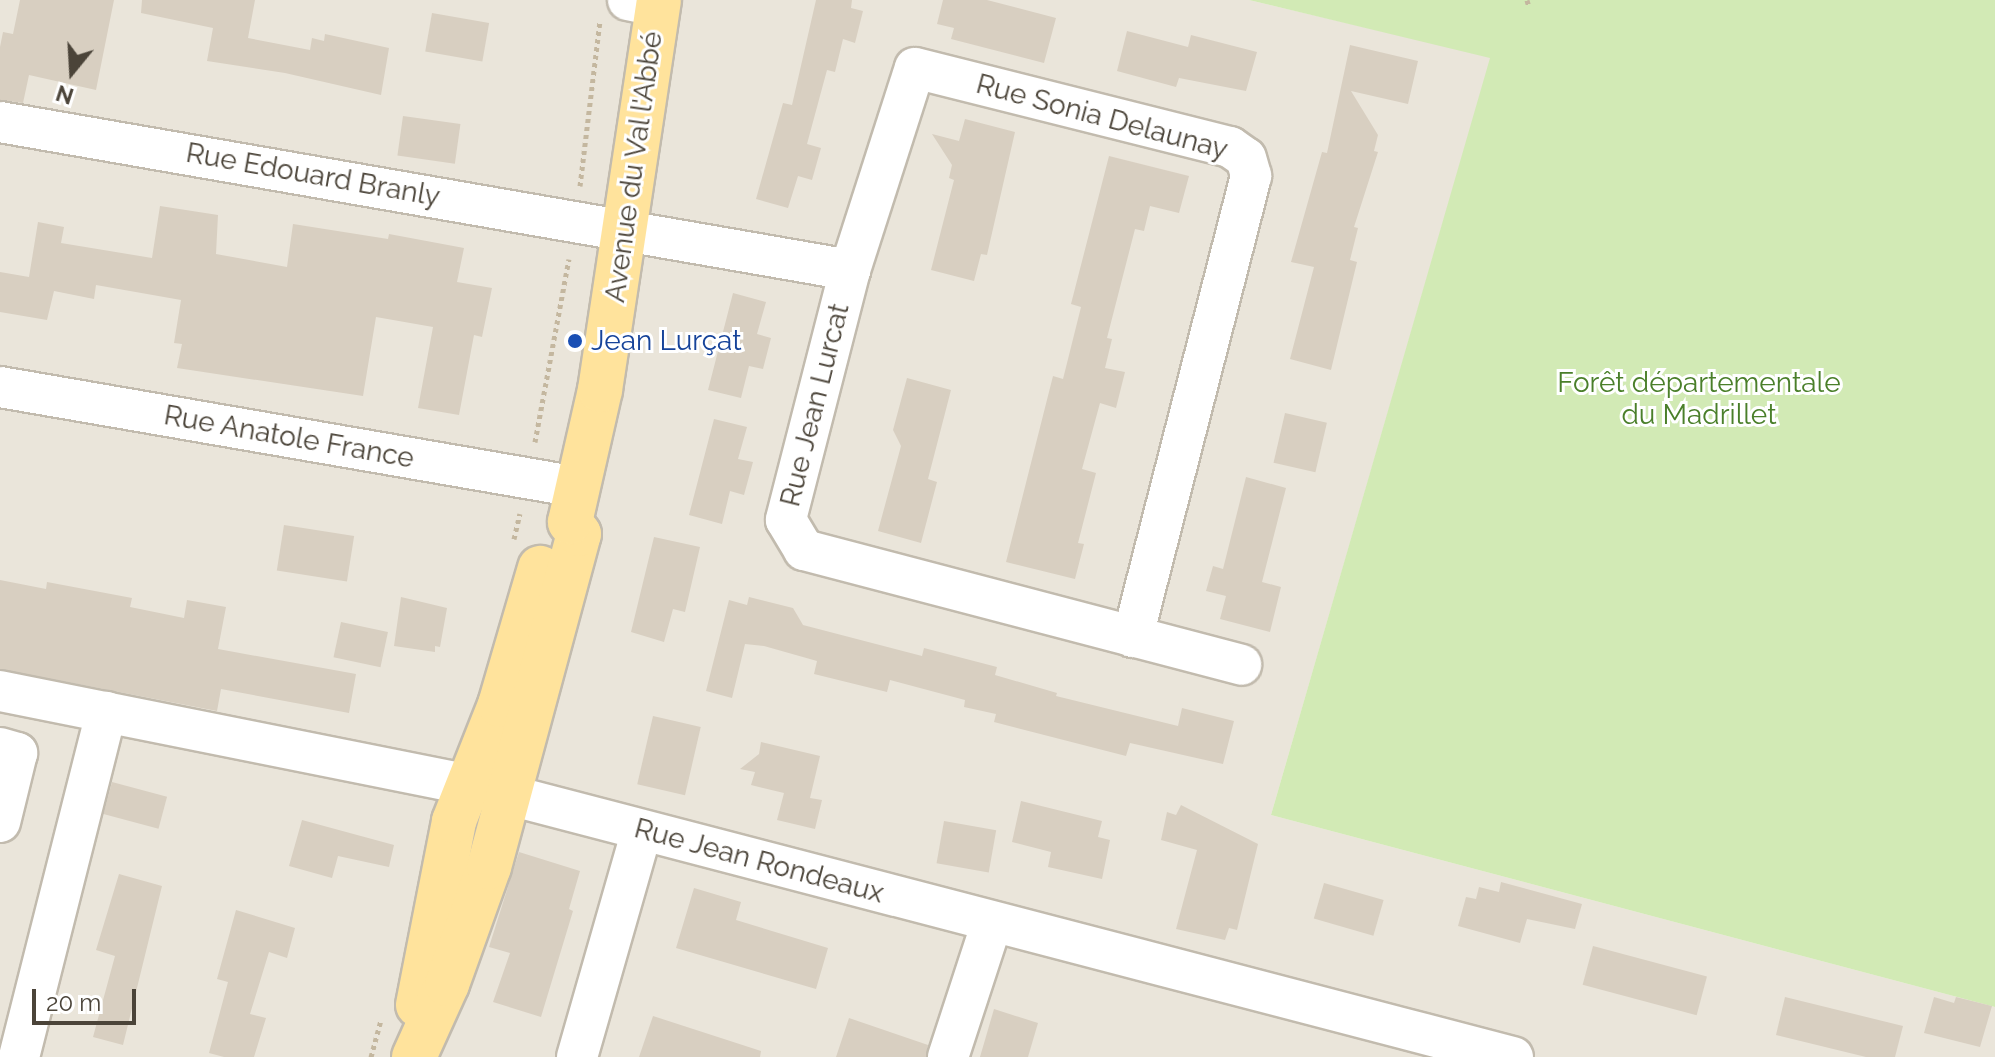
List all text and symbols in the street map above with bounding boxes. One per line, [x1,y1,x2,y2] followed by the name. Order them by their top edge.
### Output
[598,29,670,305] street label: Avenue du Val l'Abbé
[32,32,112,112] north arrow
[973,67,1231,167] street label: Rue Sonia Delaunay
[53,80,77,110] text: N
[183,136,443,214] street label: Rue Edouard Branly
[773,300,857,510] street label: Rue Jean Lurcat
[591,324,742,358] place label: Jean Lurçat
[566,332,584,350] marker: Jean Lurçat
[1557,366,1841,432] park label: Forêt départementale du Madrillet
[161,398,417,476] street label: Rue Anatole France
[630,811,888,911] street label: Rue Jean Rondeaux
[36,973,140,1023] scale bar
[46,988,101,1017] text: 20 m

